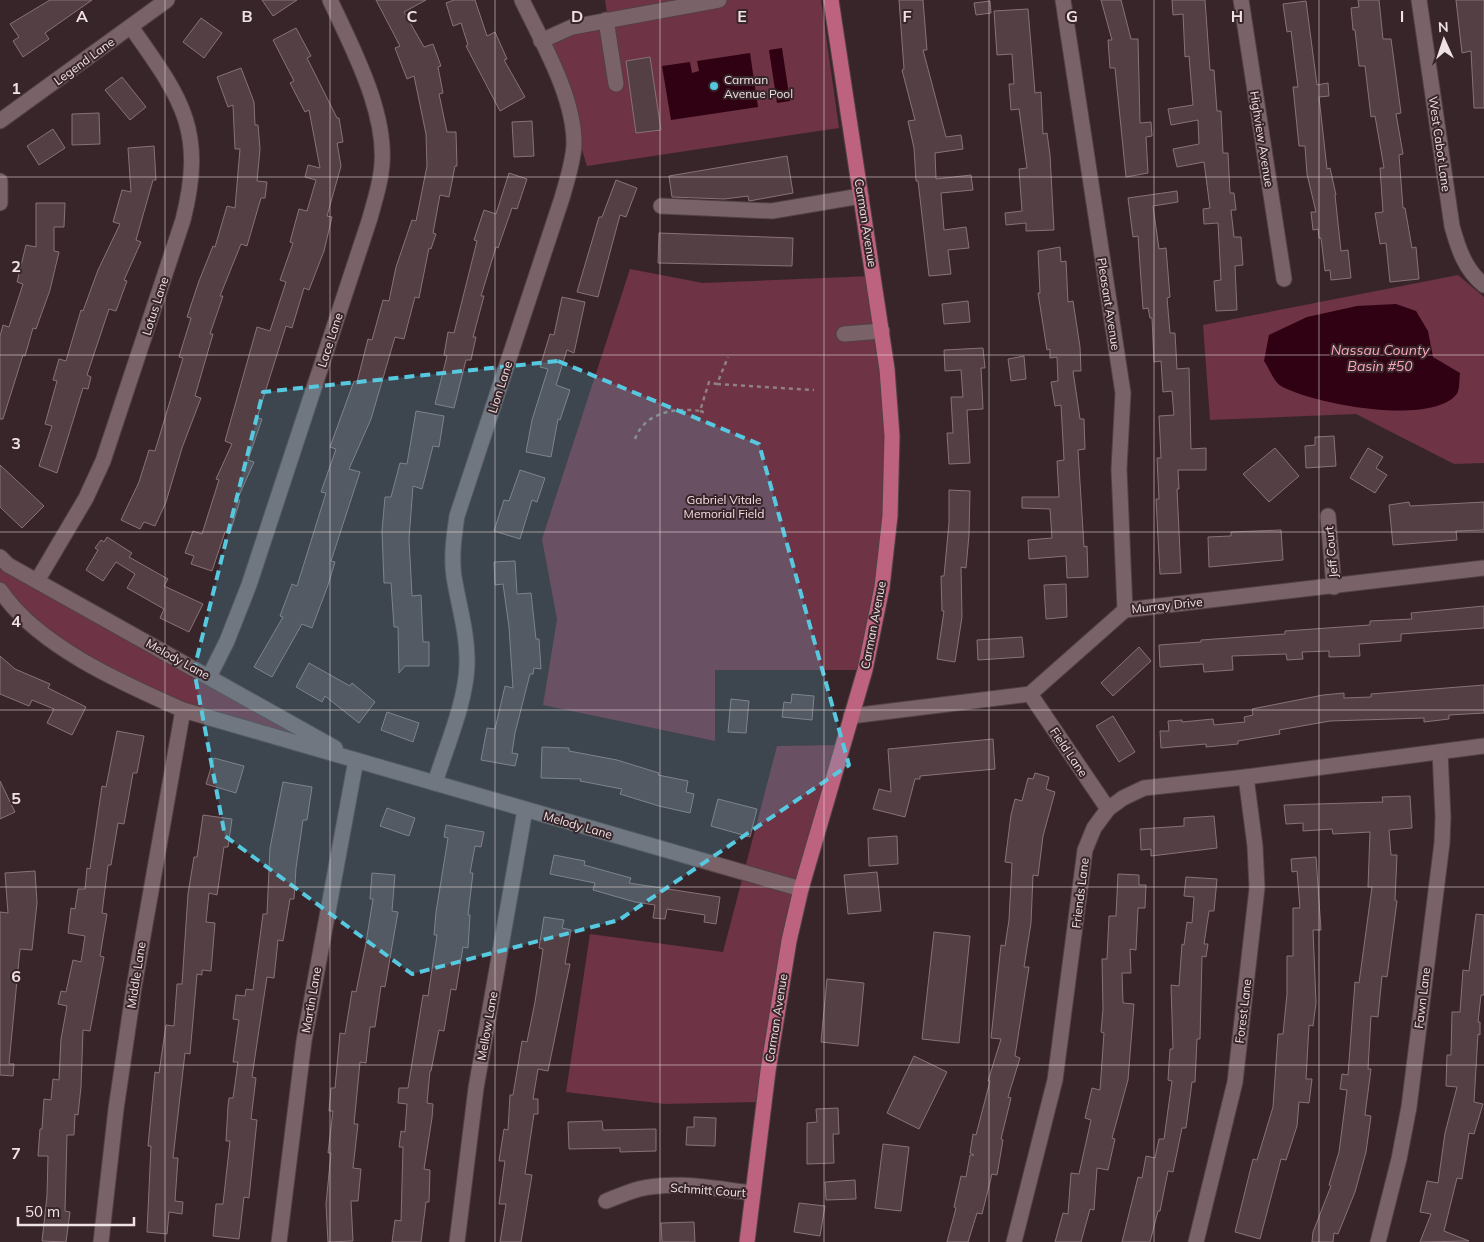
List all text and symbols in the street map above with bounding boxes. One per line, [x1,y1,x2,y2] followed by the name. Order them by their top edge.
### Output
[76,6,88,26] text: A
[241,6,253,26] text: B
[407,6,418,26] text: C
[571,6,583,26] text: D
[737,6,747,26] text: E
[902,6,912,26] text: F
[1066,6,1078,26] text: G
[1231,6,1243,26] text: H
[1400,6,1404,26] text: I
[1419,15,1469,65] north arrow
[1438,18,1449,36] text: N
[51,34,117,88] street label: Legend Lane
[724,72,793,101] place label: Carman Avenue Pool
[11,78,21,98] text: 1
[708,80,720,92] marker: Carman Avenue Pool
[1247,90,1277,188] street label: Highview Avenue
[1426,95,1454,193] street label: West Cabot Lane
[852,178,880,268] street label: Carman Avenue
[11,256,21,276] text: 2
[1094,257,1124,351] street label: Pleasant Avenue
[138,275,172,337] street label: Lotus Lane
[314,311,346,369] street label: Lace Lane
[1331,341,1430,375] water label: Nassau County Basin #50
[485,359,515,415] street label: Lion Lane
[11,433,21,453] text: 3
[684,492,764,521] park label: Gabriel Vitale Memorial Field
[1321,525,1341,579] street label: Jeff Court
[857,580,889,670] street label: Carman Avenue
[1131,594,1203,616] street label: Murray Drive
[11,611,21,631] text: 4
[144,635,212,683] street label: Melody Lane
[1047,724,1091,780] street label: Field Lane
[11,788,21,808] text: 5
[542,808,614,842] street label: Melody Lane
[1068,857,1092,929] street label: Friends Lane
[123,941,149,1009] street label: Middle Lane
[11,966,21,986] text: 6
[298,966,324,1034] street label: Martin Lane
[1411,967,1433,1029] street label: Fawn Lane
[762,973,790,1063] street label: Carman Avenue
[1232,978,1254,1044] street label: Forest Lane
[474,990,500,1062] street label: Mellow Lane
[11,1143,21,1163] text: 7
[670,1180,746,1200] street label: Schmitt Court
[18,1194,134,1226] scale bar
[25,1202,60,1221] text: 50 m

